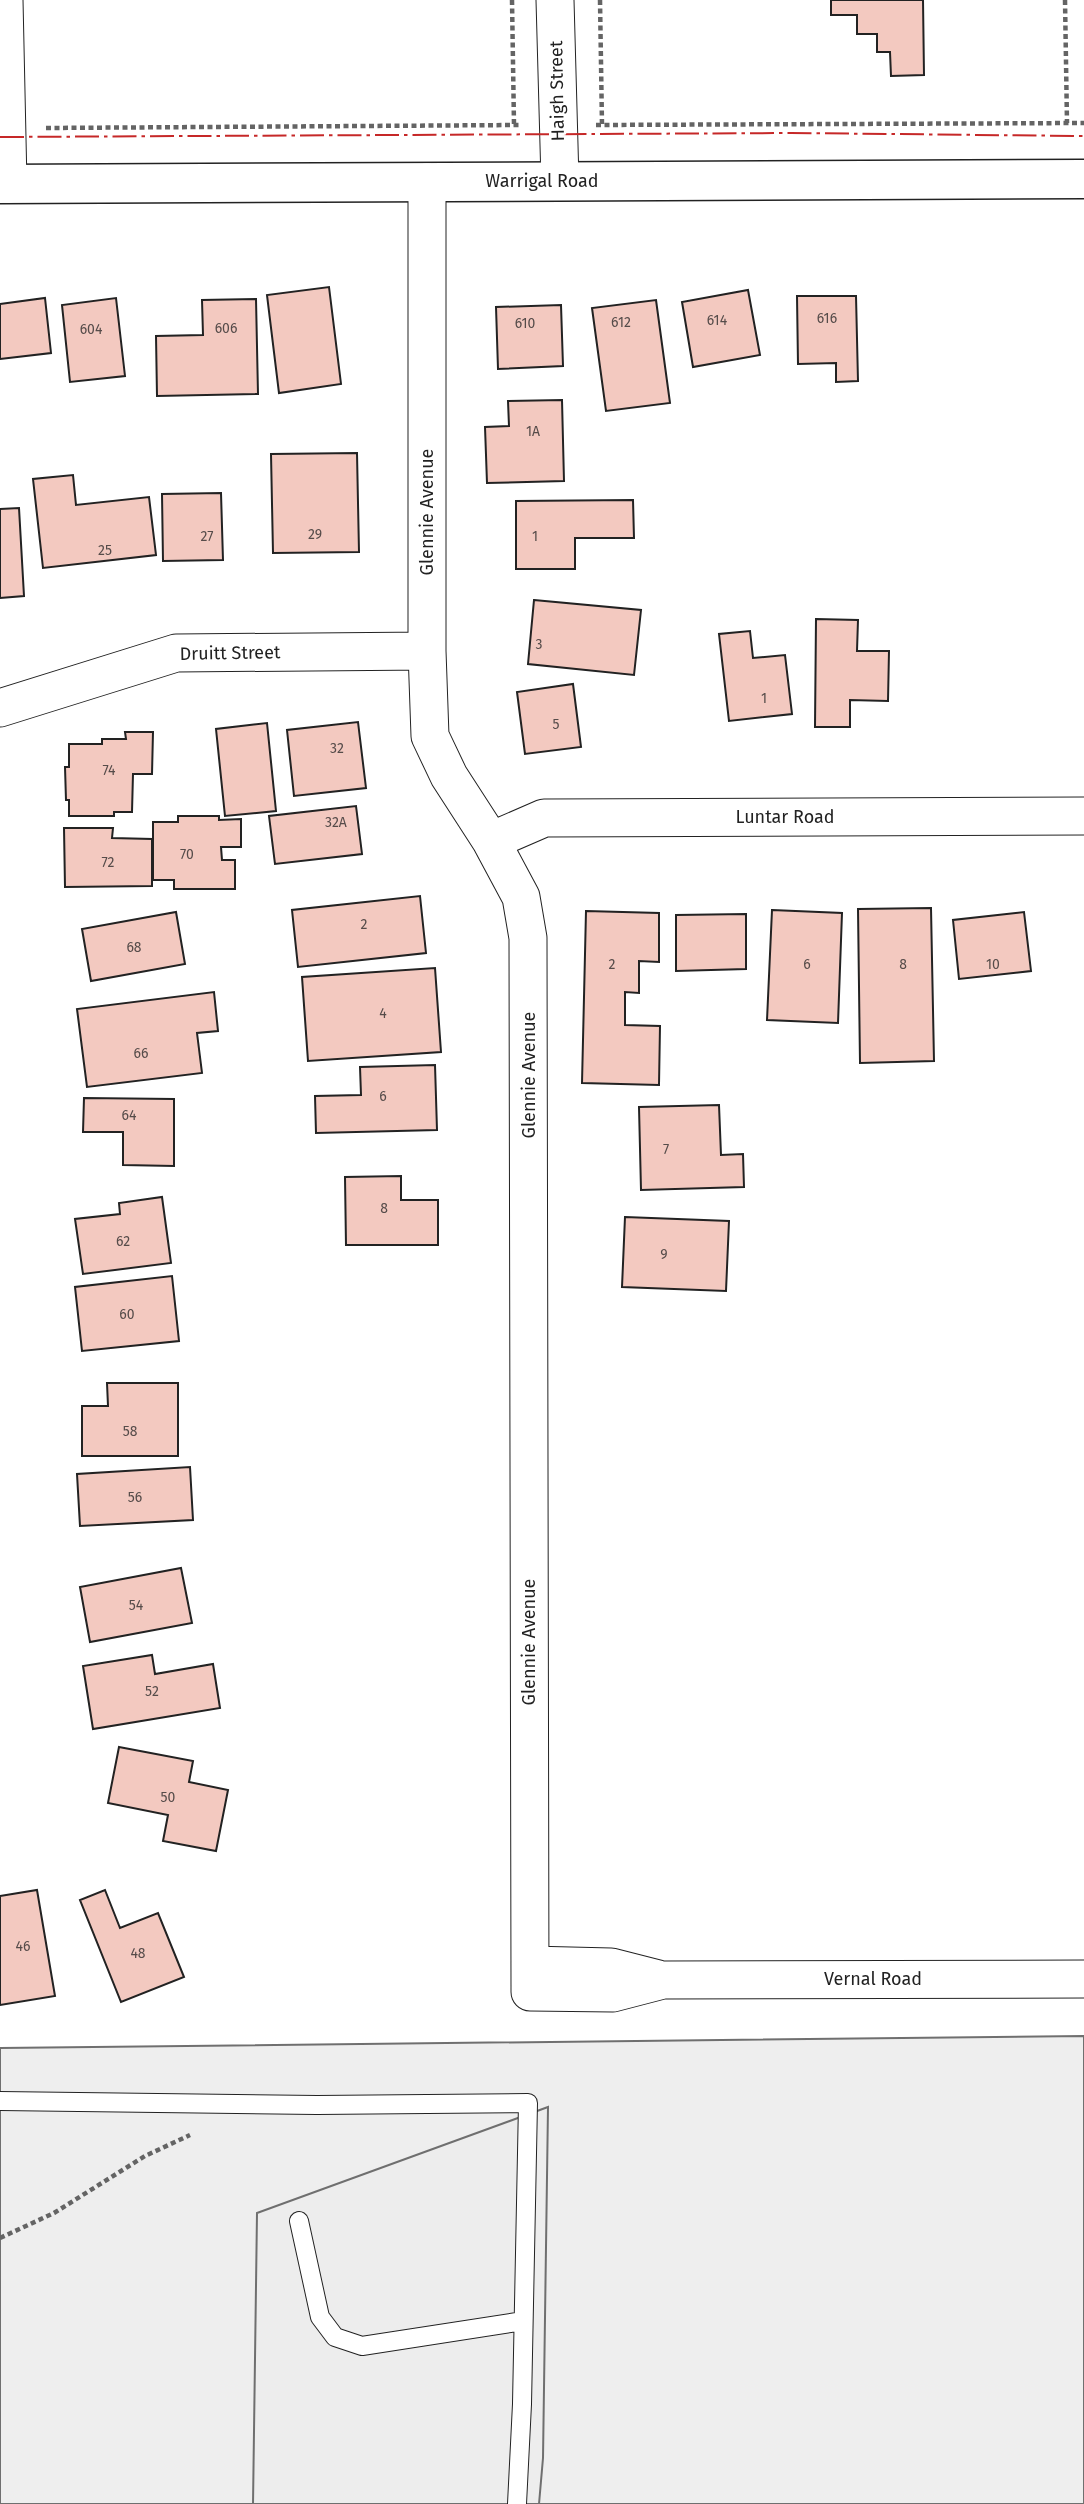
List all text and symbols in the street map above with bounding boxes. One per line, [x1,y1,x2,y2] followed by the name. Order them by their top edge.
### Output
[545,40,569,141] street label: Haigh Street
[485,170,599,192] street label: Warrigal Road
[817,310,837,327] house number: 616
[707,312,728,329] house number: 614
[611,314,631,331] house number: 612
[515,315,536,332] house number: 610
[215,320,237,337] house number: 606
[80,321,103,338] house number: 604
[526,423,540,440] house number: 1A
[416,449,438,575] street label: Glennie Avenue
[308,526,322,543] house number: 29
[200,528,214,545] house number: 27
[532,528,538,545] house number: 1
[98,542,112,559] house number: 25
[536,636,543,653] house number: 3
[179,641,281,665] street label: Druitt Street
[761,690,767,707] house number: 1
[552,716,560,733] house number: 5
[330,740,344,757] house number: 32
[102,762,116,779] house number: 74
[735,806,835,828] street label: Luntar Road
[325,814,347,831] house number: 32A
[180,846,194,863] house number: 70
[102,854,115,871] house number: 72
[361,916,368,933] house number: 2
[126,939,142,956] house number: 68
[609,956,616,973] house number: 2
[803,956,811,973] house number: 6
[899,956,907,973] house number: 8
[986,956,1000,973] house number: 10
[379,1005,387,1022] house number: 4
[518,1012,540,1138] street label: Glennie Avenue
[134,1045,148,1062] house number: 66
[379,1088,387,1105] house number: 6
[122,1107,137,1124] house number: 64
[663,1141,669,1158] house number: 7
[380,1200,388,1217] house number: 8
[116,1233,130,1250] house number: 62
[660,1246,668,1263] house number: 9
[119,1306,135,1323] house number: 60
[123,1423,138,1440] house number: 58
[128,1489,142,1506] house number: 56
[518,1579,540,1705] street label: Glennie Avenue
[129,1597,144,1614] house number: 54
[145,1683,159,1700] house number: 52
[161,1789,176,1806] house number: 50
[16,1938,30,1955] house number: 46
[130,1945,146,1962] house number: 48
[824,1968,922,1990] street label: Vernal Road

